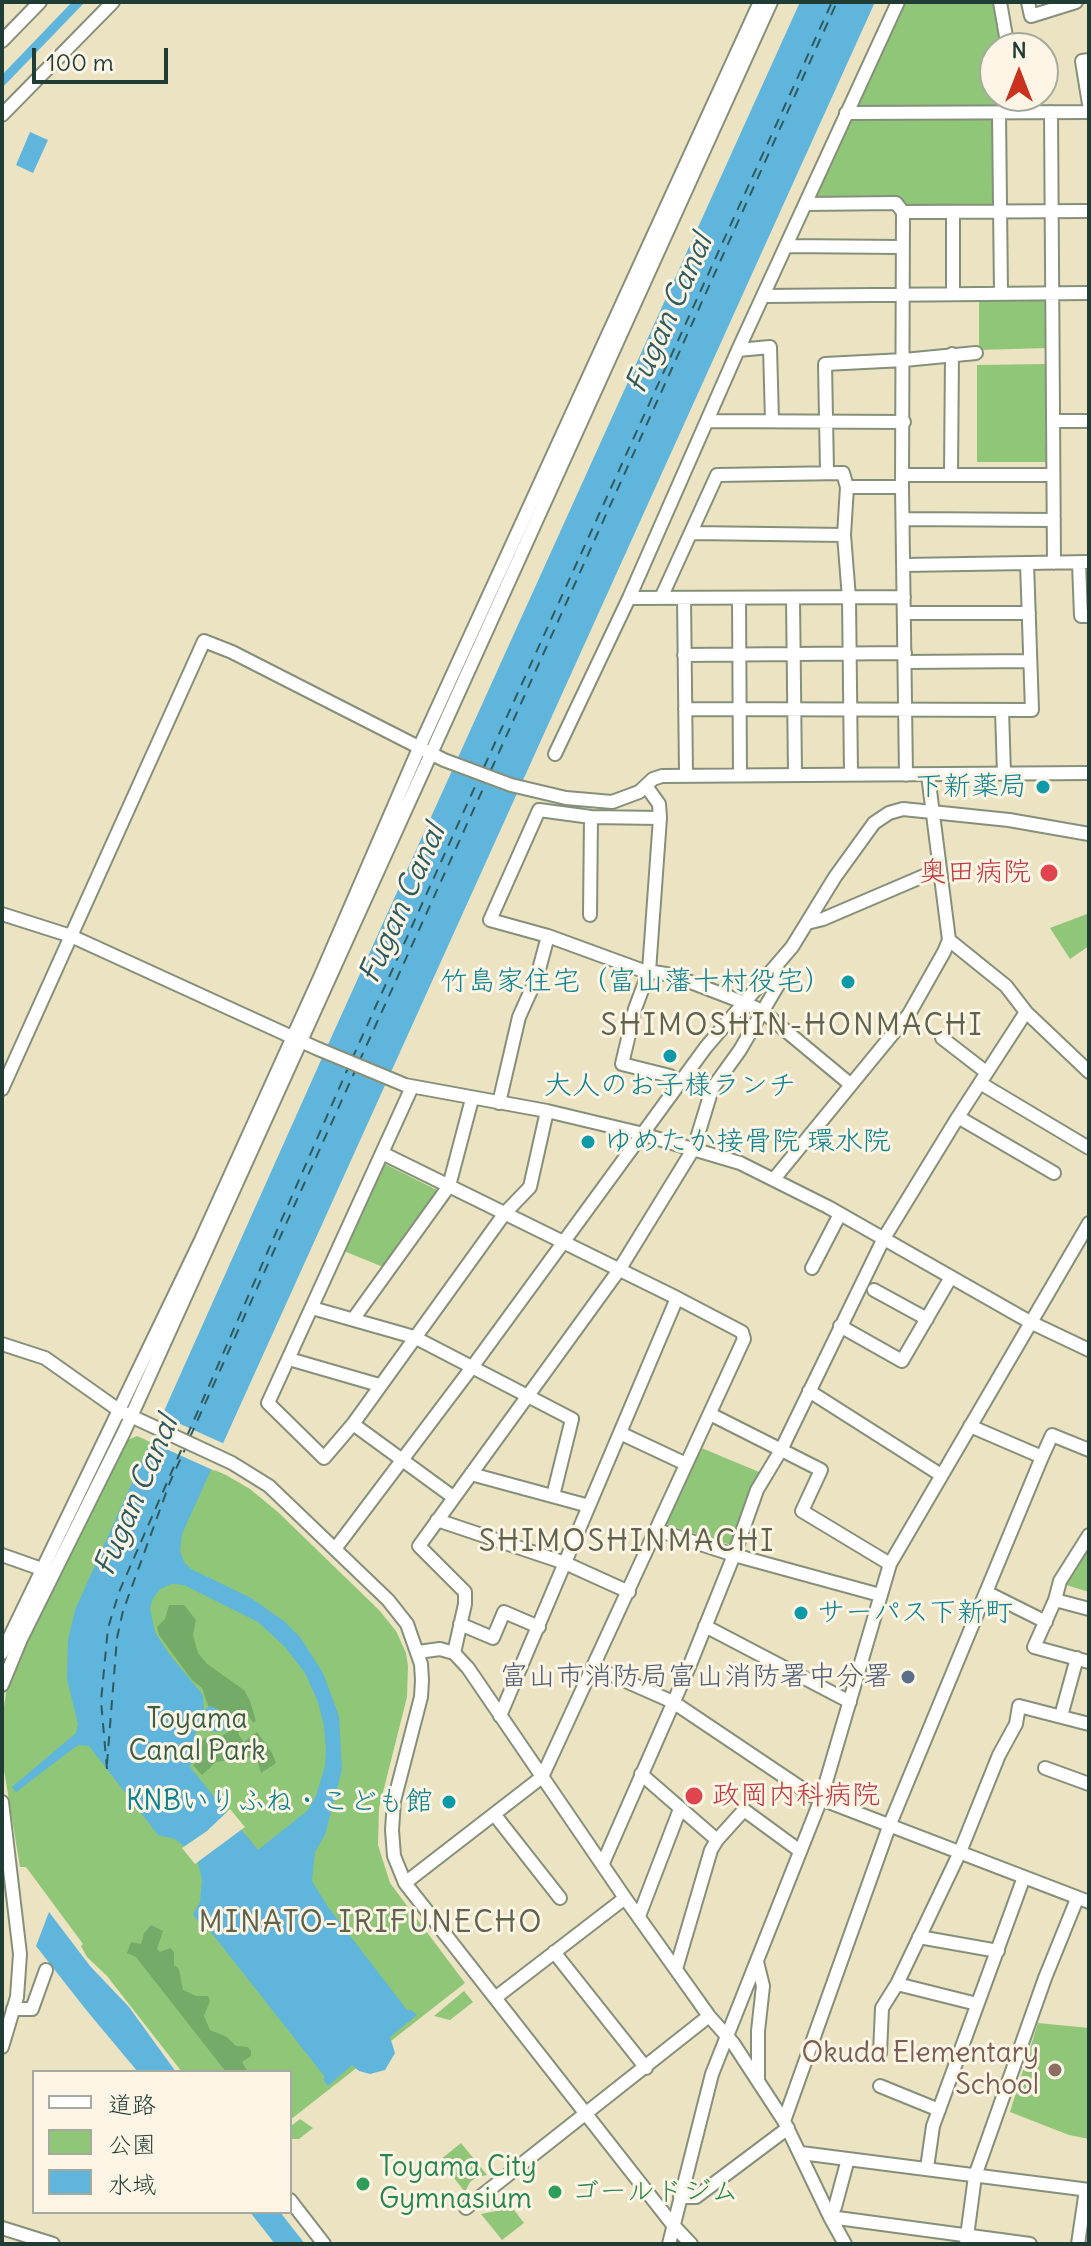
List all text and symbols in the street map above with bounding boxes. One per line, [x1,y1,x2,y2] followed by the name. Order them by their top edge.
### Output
[36,32,172,82] scale bar
[979,32,1059,112] north arrow
[1011,36,1027,64] text: N
[46,47,114,77] text: 100 m
[619,229,721,399] water label: Fugan Canal
[915,770,1027,804] place label: 下新薬局
[1034,778,1052,796] marker: 下新薬局
[352,819,454,989] water label: Fugan Canal
[919,856,1031,890] place label: 奥田病院
[1038,862,1060,884] marker: 奥田病院
[440,965,832,999] place label: 竹島家住宅（富山藩十村役宅）
[839,973,857,991] marker: 竹島家住宅（富山藩十村役宅）
[601,1008,983,1044] district label: SHIMOSHIN-HONMACHI
[661,1047,679,1065] marker: 大人のお子様ランチ
[544,1069,796,1103] place label: 大人のお子様ランチ
[604,1125,891,1159] place label: ゆめたか接骨院 環水院
[579,1133,597,1151] marker: ゆめたか接骨院 環水院
[87,1411,187,1581] water label: Fugan Canal
[479,1524,775,1560] district label: SHIMOSHINMACHI
[817,1596,1013,1630] place label: サーパス下新町
[792,1604,810,1622] marker: サーパス下新町
[500,1660,892,1694] place label: 富山市消防局富山消防署中分署
[899,1668,917,1686] marker: 富山市消防局富山消防署中分署
[128,1703,266,1769] park label: Toyama Canal Park
[712,1779,880,1813] place label: 政岡内科病院
[126,1785,433,1819] place label: KNBいりふね・こども館
[683,1785,705,1807] marker: 政岡内科病院
[440,1793,458,1811] marker: KNBいりふね・こども館
[199,1905,543,1941] district label: MINATO-IRIFUNECHO
[802,2037,1039,2103] place label: Okuda Elementary School
[1046,2061,1064,2079] marker: Okuda Elementary School
[32,2070,292,2214] legend
[108,2089,156,2119] text: 道路
[108,2129,156,2159] text: 公園
[379,2151,537,2217] place label: Toyama City Gymnasium
[108,2169,156,2199] text: 水域
[354,2175,372,2193] marker: Toyama City Gymnasium
[571,2175,739,2209] place label: ゴールドジム
[546,2183,564,2201] marker: ゴールドジム

